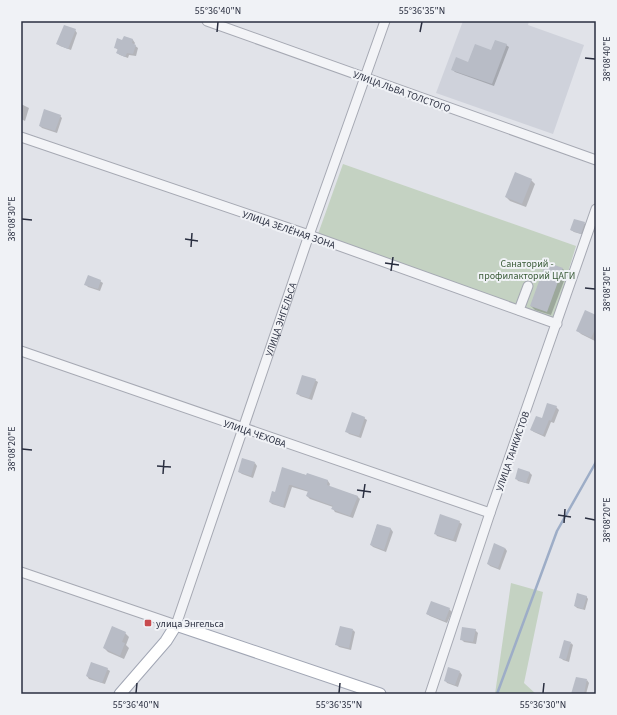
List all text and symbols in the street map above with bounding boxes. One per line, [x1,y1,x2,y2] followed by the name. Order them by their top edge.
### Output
[195,4,241,18] text: 55°36'40"N
[399,4,445,18] text: 55°36'35"N
[600,36,614,82] text: 38°08'40"E
[351,68,453,116] street label: УЛИЦА ЛЬВА ТОЛСТОГО
[5,196,19,242] text: 38°08'30"E
[240,207,338,253] street label: УЛИЦА ЗЕЛЁНАЯ ЗОНА
[479,257,575,283] park label: Санаторий - профилакторий ЦАГИ
[600,266,614,312] text: 38°08'30"E
[262,280,301,358] street label: УЛИЦА ЭНГЕЛЬСА
[493,409,533,493] street label: УЛИЦА ТАНКИСТОВ
[221,417,288,451] street label: УЛИЦА ЧЕХОВА
[5,426,19,472] text: 38°08'20"E
[600,497,614,543] text: 38°08'20"E
[156,617,224,631] place label: улица Энгельса
[143,618,153,628] marker: улица Энгельса
[113,698,159,712] text: 55°36'40"N
[316,698,362,712] text: 55°36'35"N
[520,698,566,712] text: 55°36'30"N

